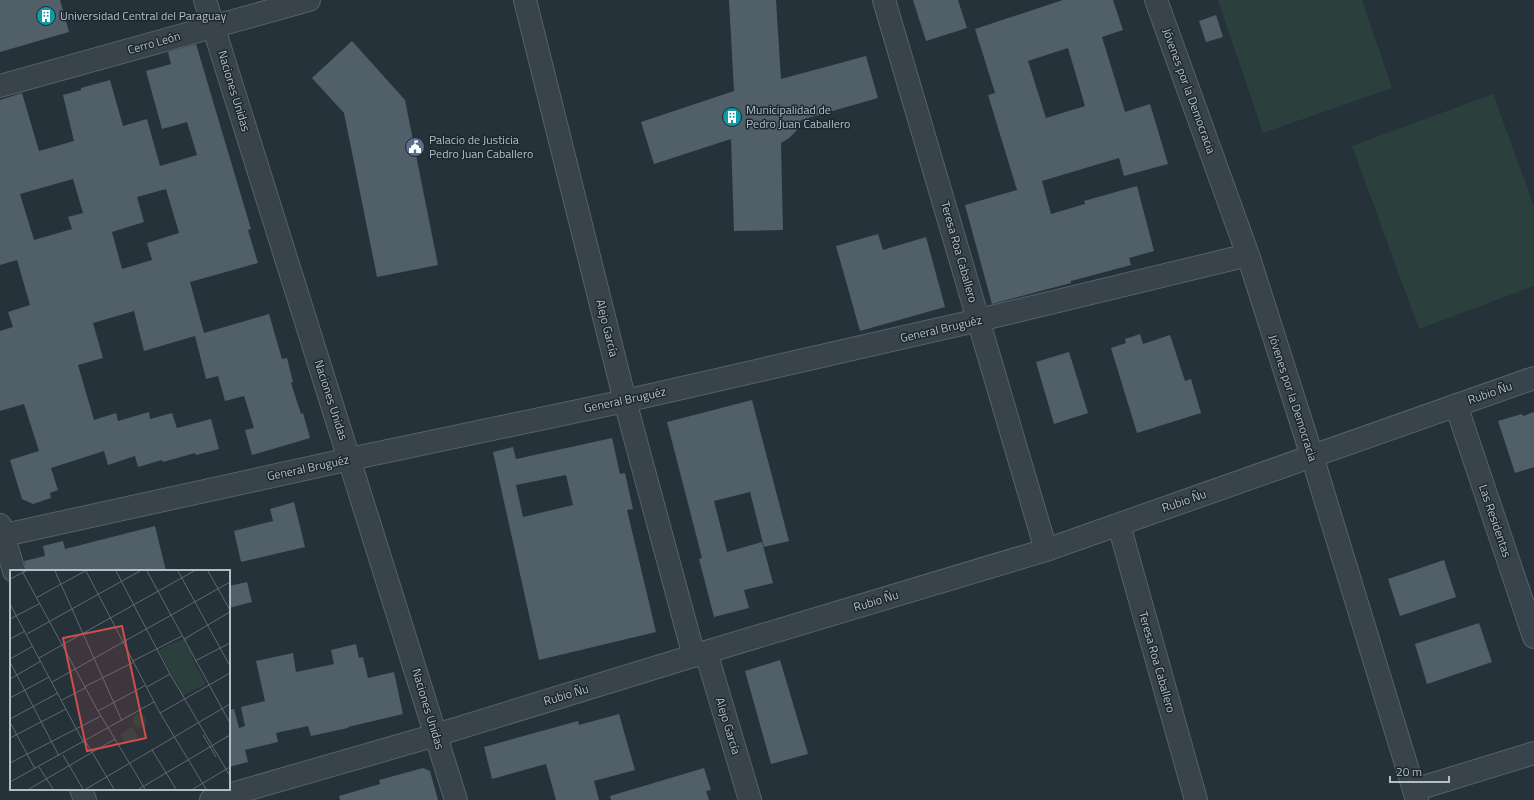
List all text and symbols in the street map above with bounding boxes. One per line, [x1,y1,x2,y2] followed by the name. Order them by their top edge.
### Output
[35,5,57,27] building icon: Universidad Central del Paraguay
[60,6,226,25] place label: Universidad Central del Paraguay
[1158,25,1221,156] street label: Jóvenes por la Democracia
[125,26,183,59] street label: Cerro León
[213,48,256,134] street label: Naciones Unidas
[746,100,850,133] place label: Municipalidad de Pedro Juan Caballero
[721,106,743,128] building icon: Municipalidad de Pedro Juan Caballero
[429,130,533,163] place label: Palacio de Justicia Pedro Juan Caballero
[404,136,426,158] public building icon: Palacio de Justicia Pedro Juan Caballero
[936,199,983,305] street label: Teresa Roa Caballero
[591,297,624,359] street label: Alejo García
[898,310,984,347] street label: General Bruguéz
[1264,332,1323,464] street label: Jóvenes por la Democracia
[309,357,354,443] street label: Naciones Unidas
[1465,376,1515,409] street label: Rubio Ñu
[582,382,668,417] street label: General Bruguéz
[265,450,351,485] street label: General Bruguéz
[1474,482,1517,560] street label: Las Residentas
[1159,484,1209,517] street label: Rubio Ñu
[10,570,230,790] inset map
[851,585,901,616] street label: Rubio Ñu
[1134,609,1181,715] street label: Teresa Roa Caballero
[407,666,450,752] street label: Naciones Unidas
[541,679,591,710] street label: Rubio Ñu
[711,695,746,757] street label: Alejo García
[1390,758,1449,784] scale bar
[1396,762,1422,781] text: 20 m

